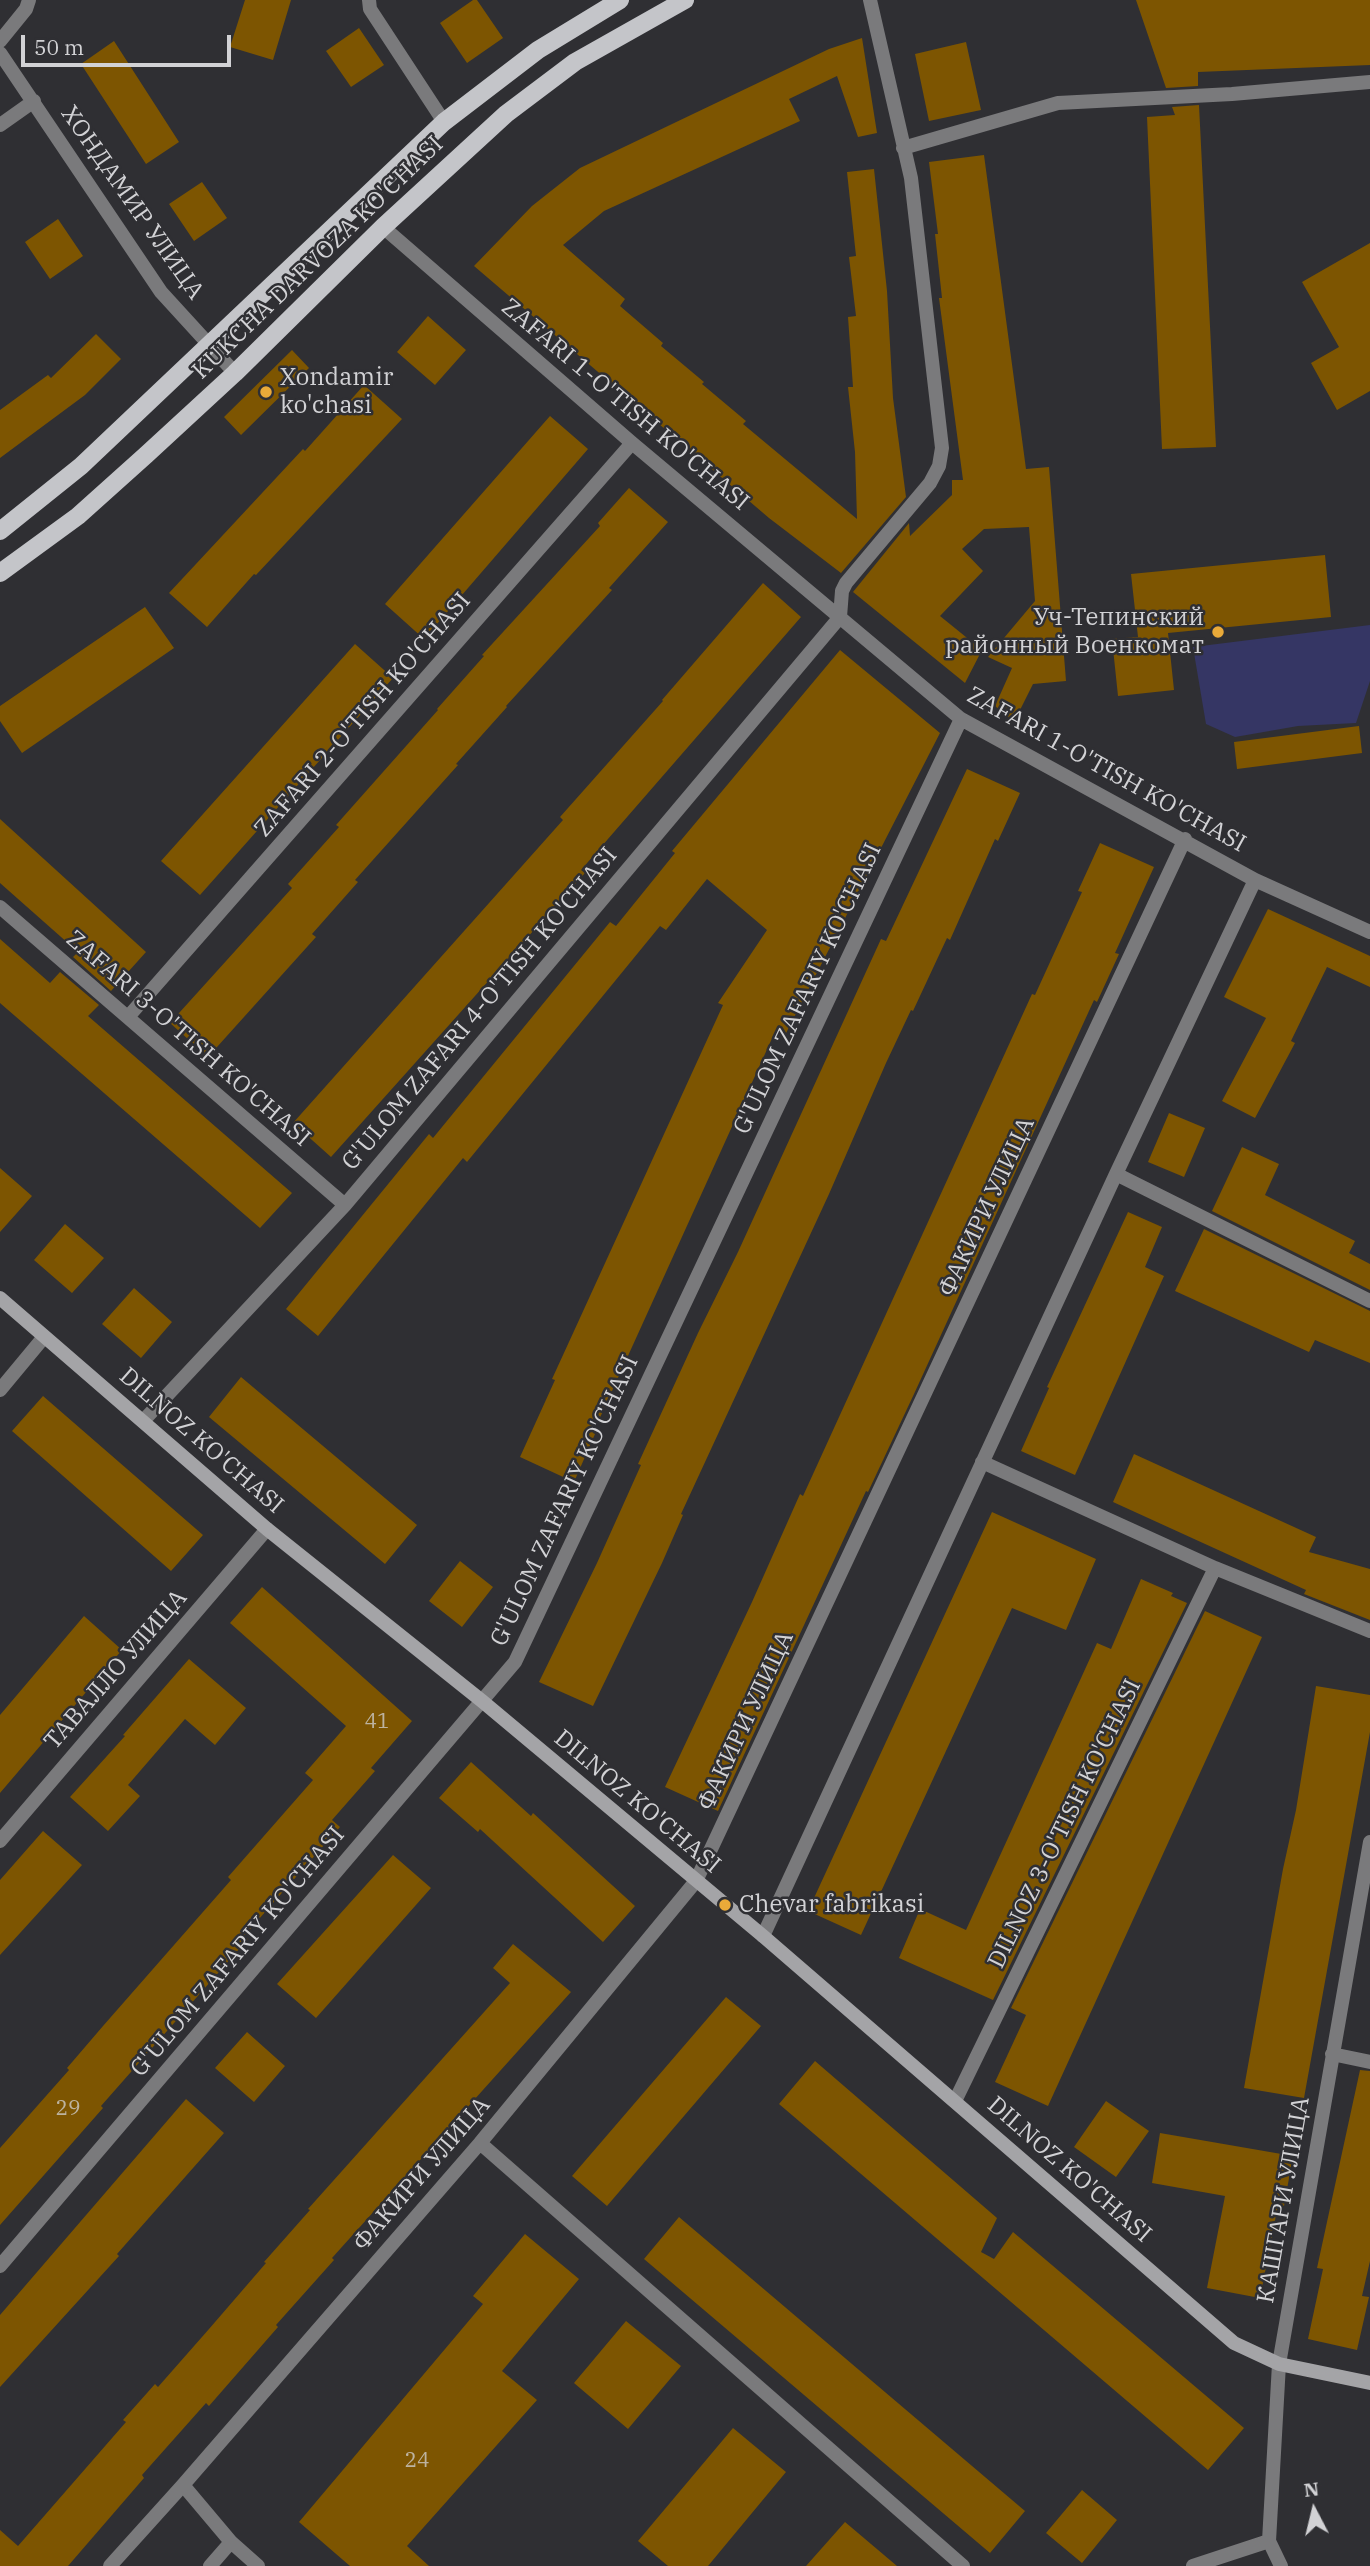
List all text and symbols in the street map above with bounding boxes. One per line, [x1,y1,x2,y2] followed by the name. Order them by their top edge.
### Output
[24,21,234,65] scale bar
[34,33,84,61] text: 50 m
[54,101,210,305] street label: ХОНДАМИР УЛИЦА
[187,130,449,386] street label: KUKCHA DARVOZA KO'CHASI
[495,293,755,517] street label: ZAFARI 1-O'TISH KO'CHASI
[280,364,393,420] place label: Xondamir ko'chasi
[258,384,274,400] marker: Xondamir ko'chasi
[249,587,477,843] street label: ZAFARI 2-O'TISH KO'CHASI
[945,604,1204,660] place label: Уч-Тепинский районный Военкомат
[1210,624,1226,640] marker: Уч-Тепинский районный Военкомат
[962,681,1250,859] street label: ZAFARI 1-O'TISH KO'CHASI
[728,839,888,1139] street label: G'ULOM ZAFARIY KO'CHASI
[336,842,624,1176] street label: G'ULOM ZAFARI 4-O'TISH KO'CHASI
[60,925,316,1153] street label: ZAFARI 3-O'TISH KO'CHASI
[933,1113,1041,1301] street label: ФАКИРИ УЛИЦА
[485,1351,645,1651] street label: G'ULOM ZAFARIY KO'CHASI
[113,1362,289,1520] street label: DILNOZ KO'CHASI
[39,1584,193,1756] street label: ТАВАЛЛО УЛИЦА
[692,1627,800,1815] street label: ФАКИРИ УЛИЦА
[982,1675,1148,1973] street label: DILNOZ 3-O'TISH KO'CHASI
[364,1709,390,1735] house number: 41
[548,1724,726,1880] street label: DILNOZ KO'CHASI
[125,1821,351,2083] street label: G'ULOM ZAFARIY KO'CHASI
[739,1891,924,1919] place label: Chevar fabrikasi
[717,1897,733,1913] marker: Chevar fabrikasi
[347,2091,497,2257] street label: ФАКИРИ УЛИЦА
[981,2091,1157,2249] street label: DILNOZ KO'CHASI
[1252,2094,1316,2306] street label: КАШГАРИ УЛИЦА
[55,2096,81,2122] house number: 29
[404,2448,430,2474] house number: 24
[1279,2475,1349,2545] north arrow
[1303,2476,1320,2502] text: N

